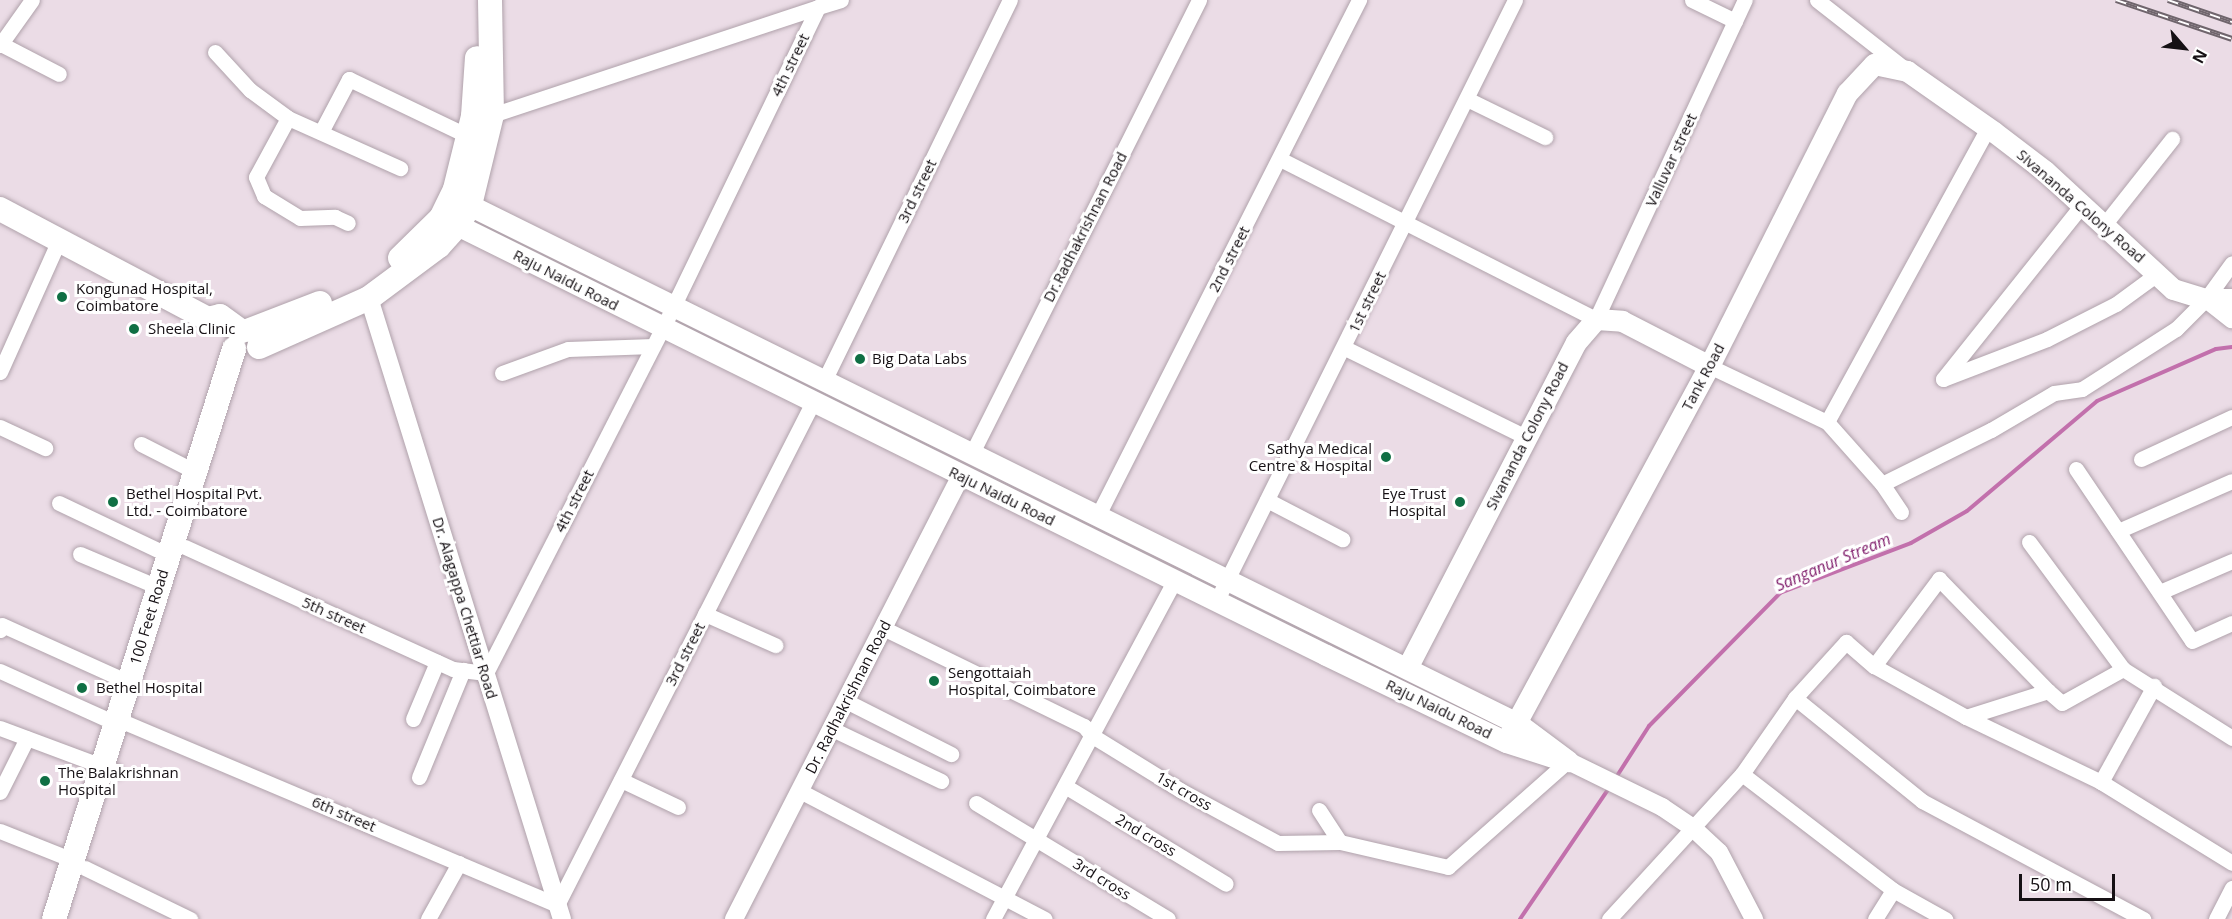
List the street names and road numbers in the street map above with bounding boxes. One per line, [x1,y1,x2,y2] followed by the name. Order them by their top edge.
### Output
[767,31,813,99] street label: 4th street
[1642,111,1700,209] street label: Valluvar street
[2013,146,2149,266] street label: Sivananda Colony Road
[1039,149,1131,305] street label: Dr.Radhakrishnan Road
[894,156,940,226] street label: 3rd street
[1205,223,1253,295] street label: 2nd street
[510,246,622,314] street label: Raju Naidu Road
[1344,268,1390,336] street label: 1st street
[1678,340,1728,414] street label: Tank Road
[1482,359,1572,513] street label: Sivananda Colony Road
[946,462,1058,530] street label: Raju Naidu Road
[551,467,597,535] street label: 4th street
[429,515,501,701] street label: Dr. Alagappa Chettiar Road
[126,567,172,667] street label: 100 Feet Road
[299,593,369,637] street label: 5th street
[801,617,895,777] street label: Dr. Radhakrishnan Road
[661,619,709,689] street label: 3rd street
[1383,675,1495,743] street label: Raju Naidu Road
[1153,768,1215,814] street label: 1st cross
[309,792,379,836] street label: 6th street
[1112,810,1180,860] street label: 2nd cross
[1070,854,1134,904] street label: 3rd cross

